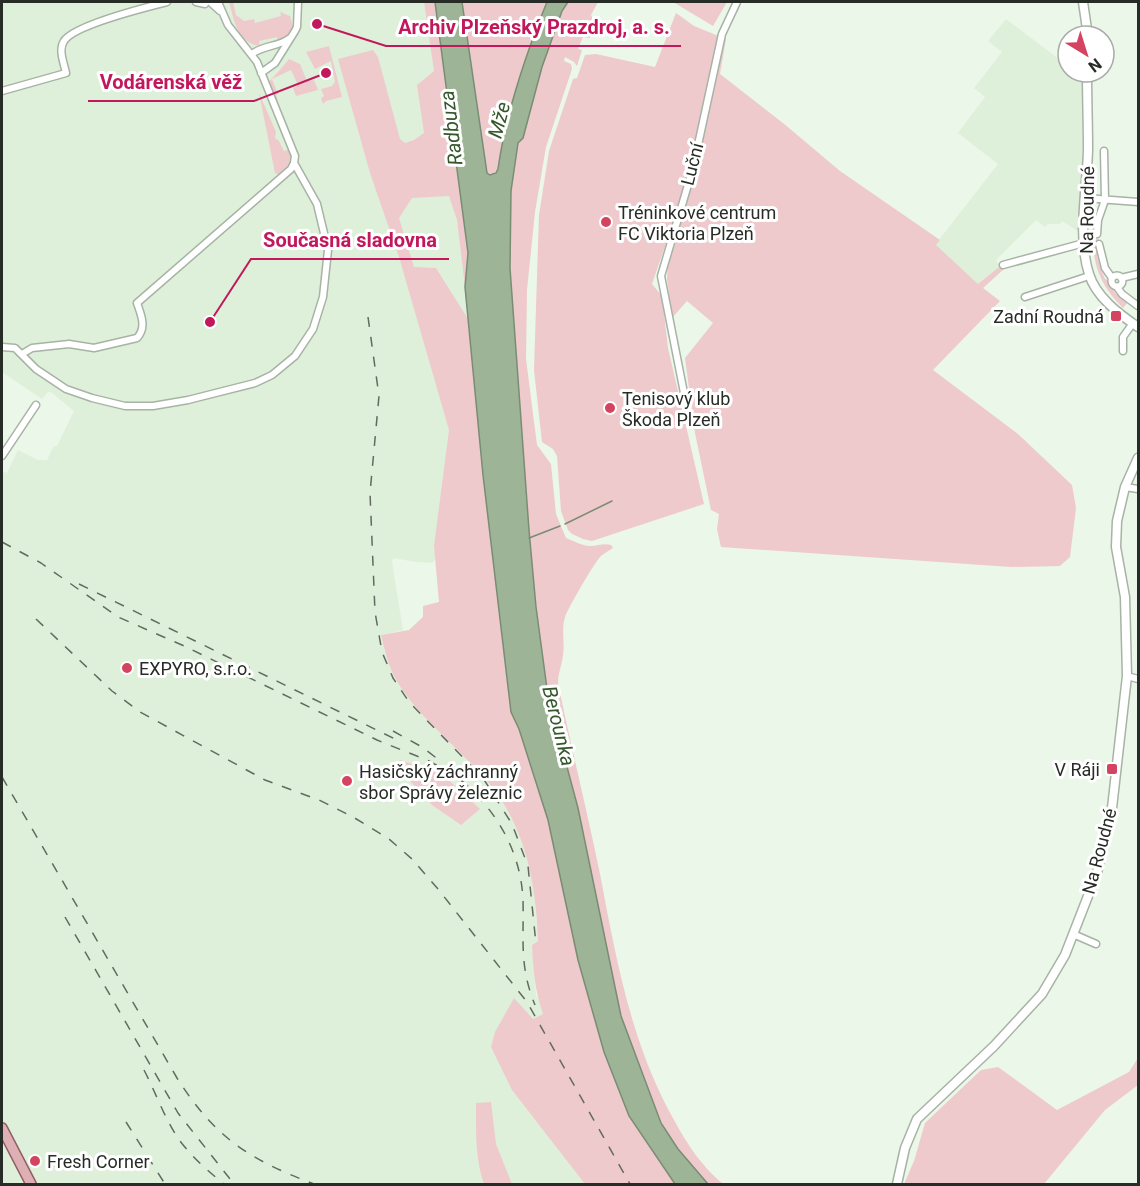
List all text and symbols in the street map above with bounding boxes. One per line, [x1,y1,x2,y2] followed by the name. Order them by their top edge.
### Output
[386,8,681,46] callout: Archiv Plzeňský Prazdroj, a. s.
[398,15,670,39] text: Archiv Plzeňský Prazdroj, a. s.
[1056,24,1116,84] north arrow
[1085,54,1105,76] text: N
[88,63,254,101] callout: Vodárenská věž
[100,70,242,94] text: Vodárenská věž
[435,89,467,167] water label: Radbuza
[483,99,515,141] water label: Mže
[677,140,708,187] street label: Luční
[1076,166,1098,254] street label: Na Roudné
[618,202,776,244] place label: Tréninkové centrum FC Viktoria Plzeň
[599,215,613,229] marker: Tréninkové centrum FC Viktoria Plzeň
[251,221,449,259] callout: Současná sladovna
[263,228,437,252] text: Současná sladovna
[993,306,1104,327] place label: Zadní Roudná
[1109,309,1123,323] marker: Zadní Roudná
[622,388,730,430] place label: Tenisový klub Škoda Plzeň
[603,401,617,415] marker: Tenisový klub Škoda Plzeň
[139,658,252,679] place label: EXPYRO, s.r.o.
[120,661,134,675] marker: EXPYRO, s.r.o.
[537,683,581,769] water label: Berounka
[1055,759,1100,780] place label: V Ráji
[359,761,522,803] place label: Hasičský záchranný sbor Správy železnic
[1105,762,1119,776] marker: V Ráji
[340,774,354,788] marker: Hasičský záchranný sbor Správy železnic
[1077,806,1121,896] street label: Na Roudné
[47,1151,150,1172] place label: Fresh Corner
[28,1154,42,1168] marker: Fresh Corner

